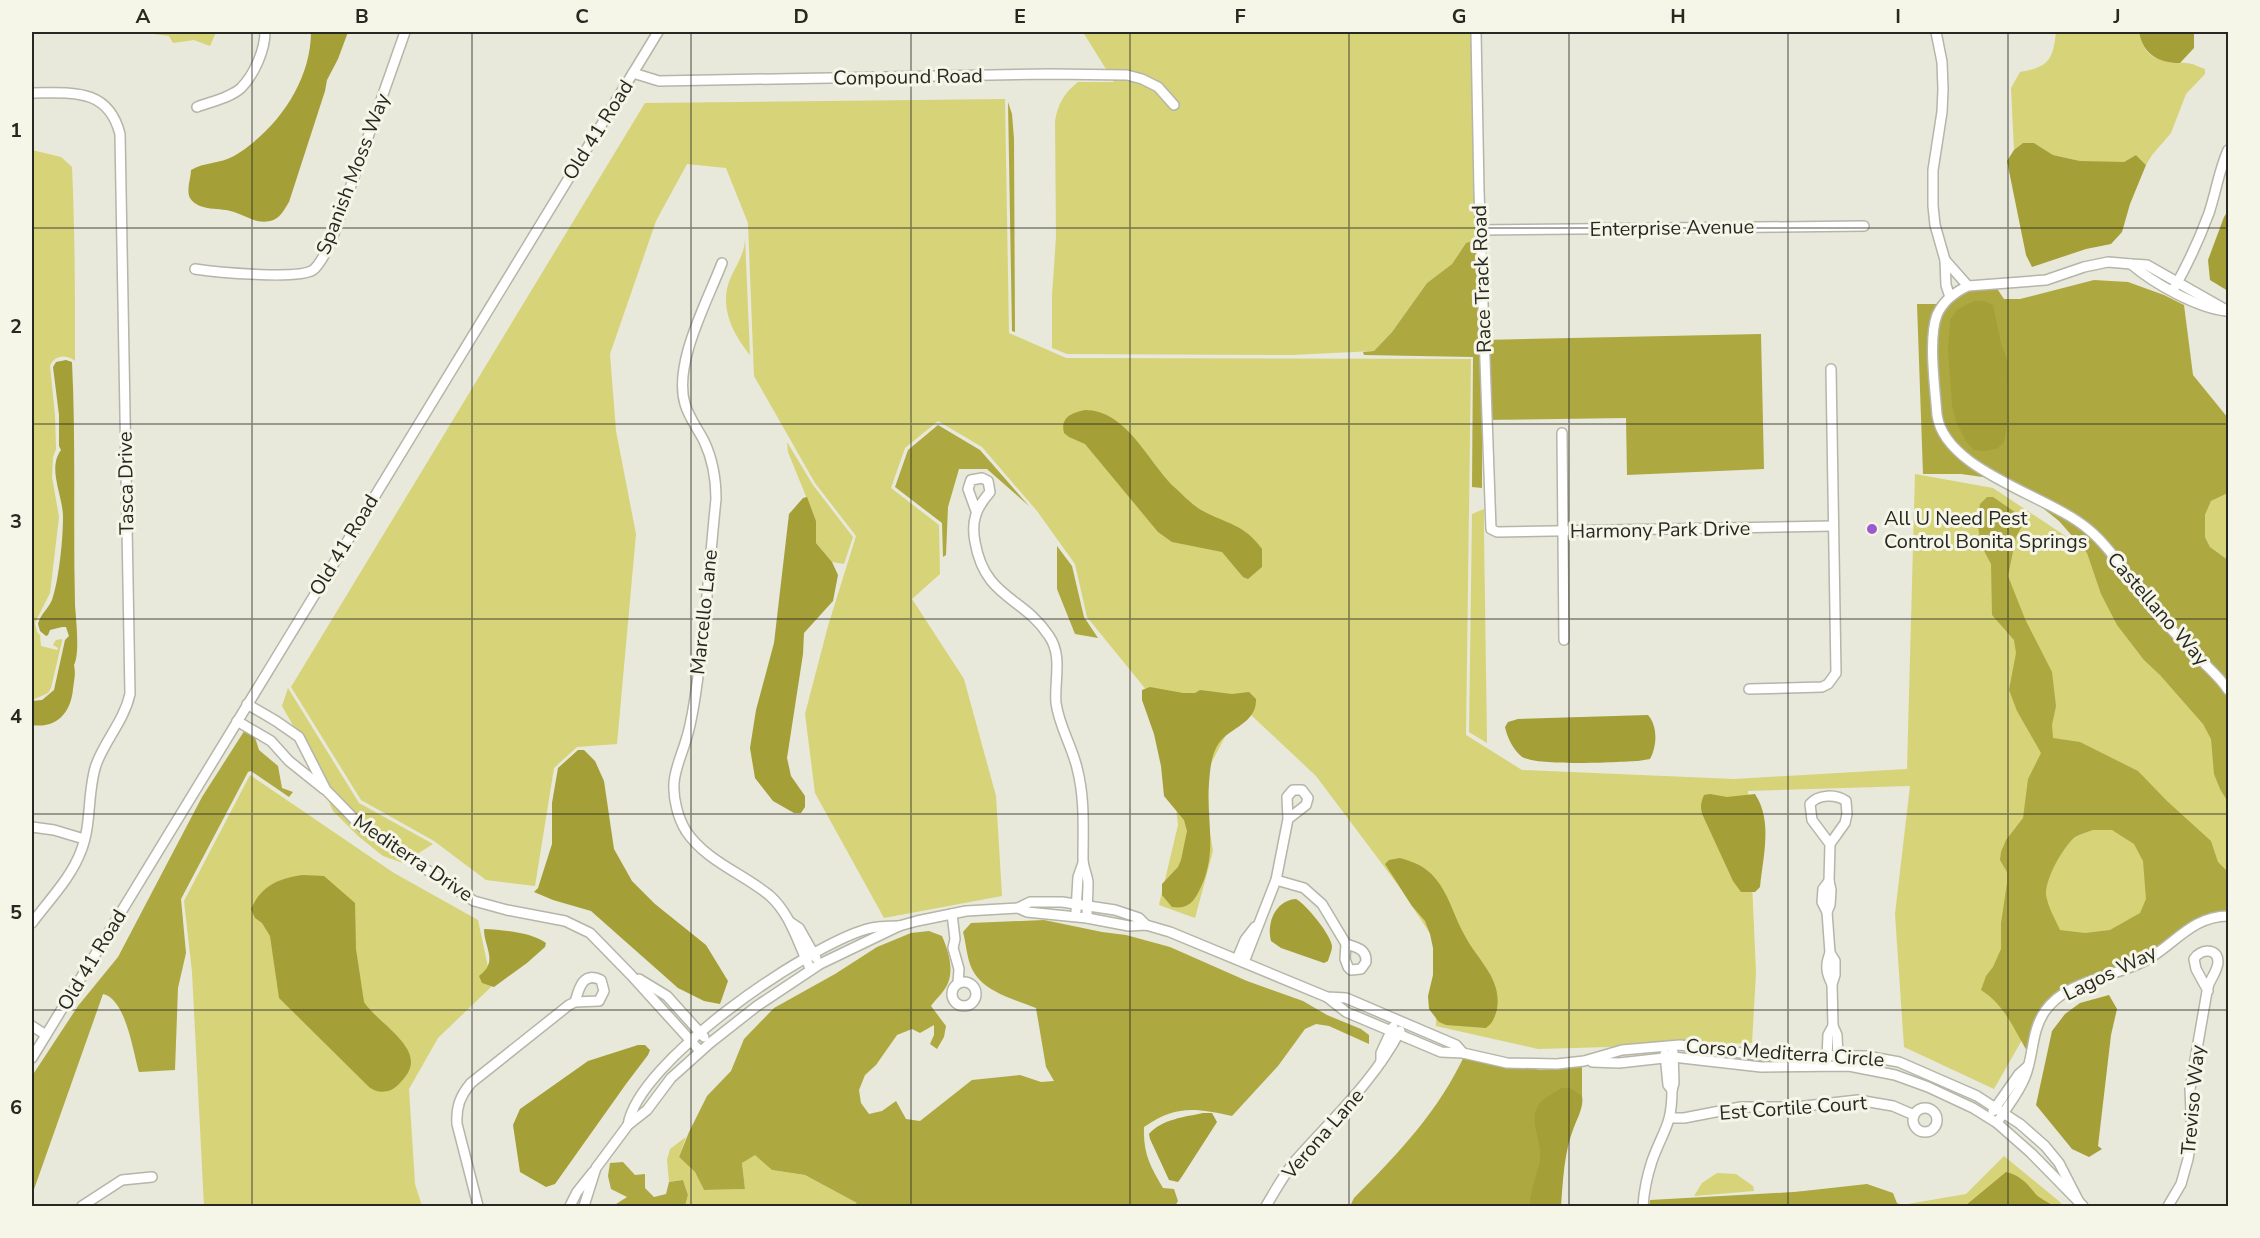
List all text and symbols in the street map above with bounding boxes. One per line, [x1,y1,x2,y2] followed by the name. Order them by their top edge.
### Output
[136,3,151,30] text: A
[355,3,369,30] text: B
[575,3,589,30] text: C
[793,3,809,30] text: D
[1014,3,1026,30] text: E
[1234,3,1246,30] text: F
[1452,3,1466,30] text: G
[1670,3,1686,30] text: H
[1895,3,1901,30] text: I
[2112,3,2121,30] text: J
[833,62,983,92] street label: Compound Road
[556,75,640,185] street label: Old 41 Road
[310,89,396,259] street label: Spanish Moss Way
[10,117,22,144] text: 1
[1466,205,1498,353] street label: Race Track Road
[1589,213,1755,243] street label: Enterprise Avenue
[10,313,22,340] text: 2
[112,431,140,535] street label: Tasca Drive
[303,489,385,601] street label: Old 41 Road
[1884,505,2087,555] place label: All U Need Pest Control Bonita Springs
[10,508,22,535] text: 3
[1570,515,1750,545] street label: Harmony Park Drive
[1865,522,1879,536] marker: All U Need Pest Control Bonita Springs
[2101,546,2215,672] street label: Castellano Way
[684,548,724,676] street label: Marcello Lane
[10,703,22,730] text: 4
[348,808,478,908] street label: Mediterra Drive
[10,899,22,926] text: 5
[51,904,133,1016] street label: Old 41 Road
[2059,938,2162,1007] street label: Lagos Way
[1685,1033,1885,1073] street label: Corso Mediterra Circle
[2175,1043,2211,1156] street label: Treviso Way
[1275,1083,1370,1186] street label: Verona Lane
[1718,1089,1869,1127] street label: Est Cortile Court
[10,1094,22,1121] text: 6

